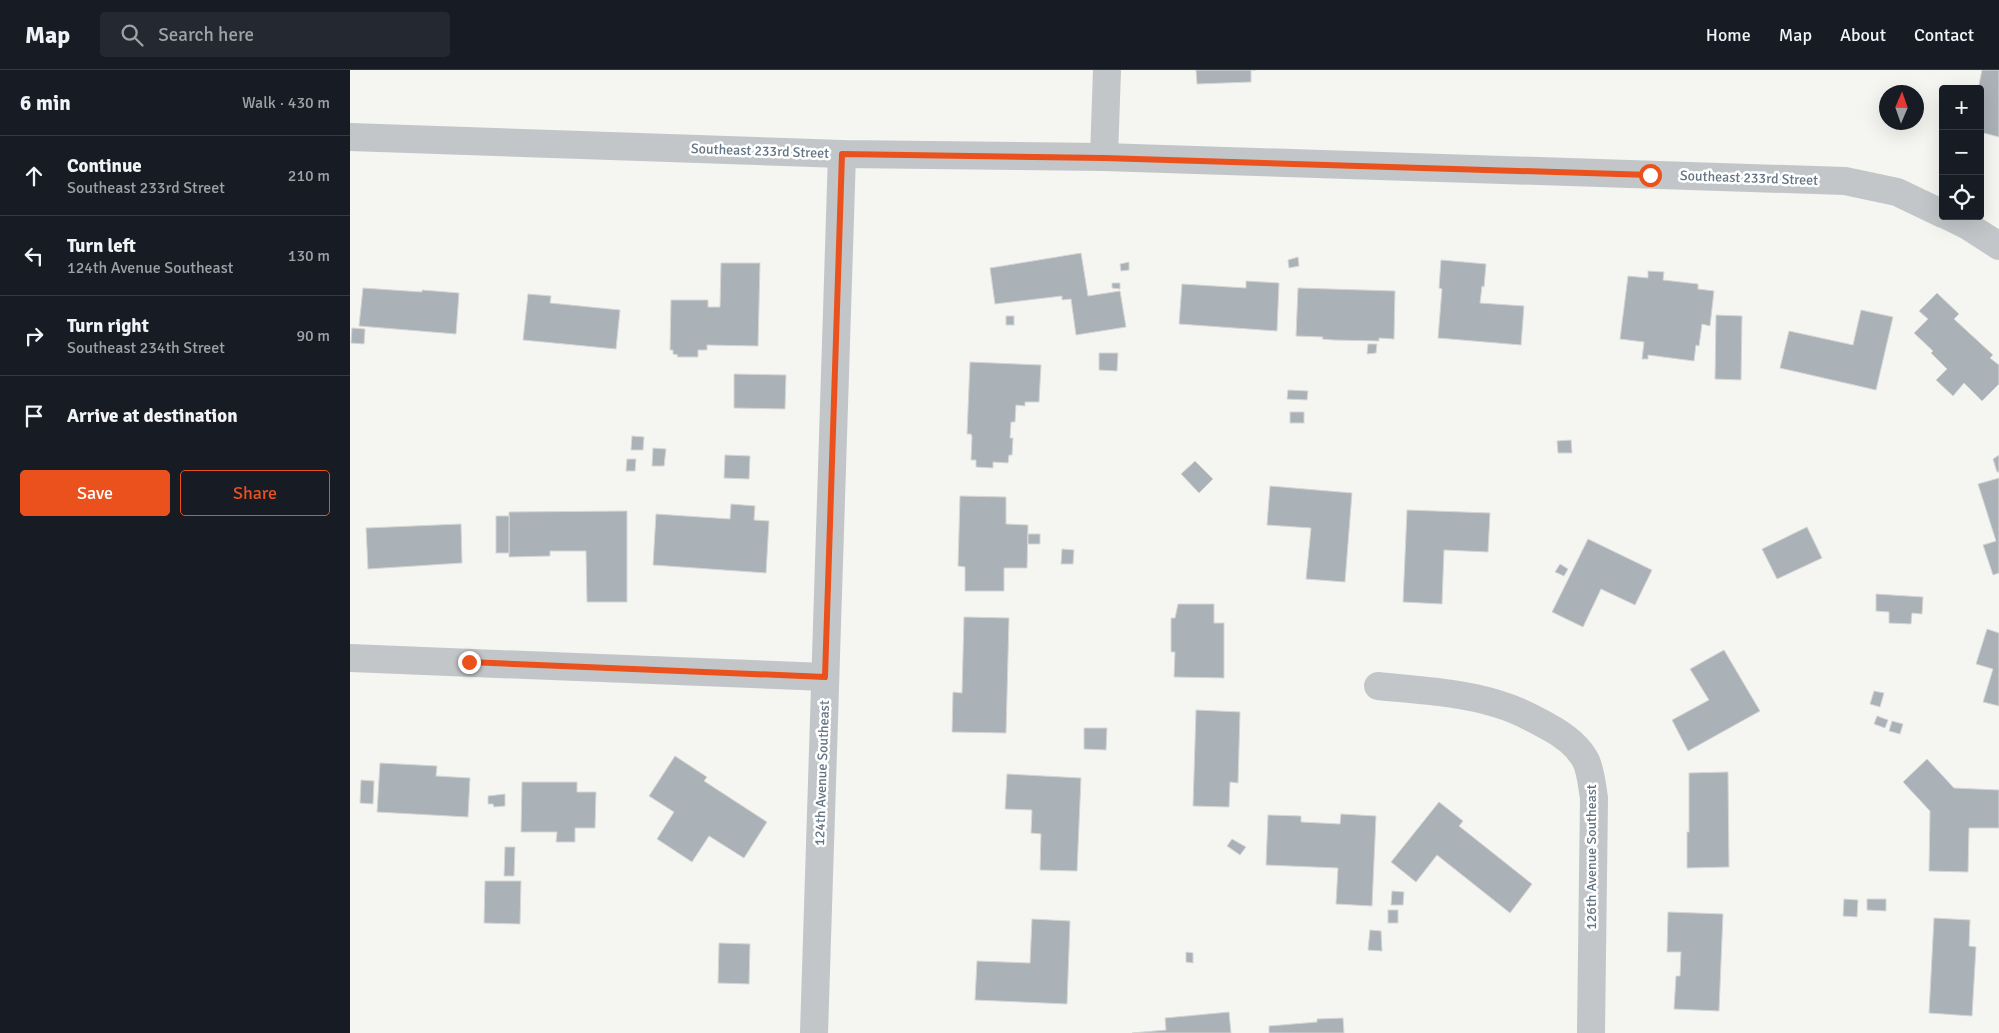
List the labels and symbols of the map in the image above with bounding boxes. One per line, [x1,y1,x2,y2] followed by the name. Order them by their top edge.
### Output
[1879,85,1924,130] north arrow
[691,140,829,162] street label: Southeast 233rd Street
[1639,164,1662,187] route start
[1680,167,1818,189] street label: Southeast 233rd Street
[458,651,481,674] route end
[811,700,833,846] street label: 124th Avenue Southeast
[1583,784,1600,930] street label: 126th Avenue Southeast

